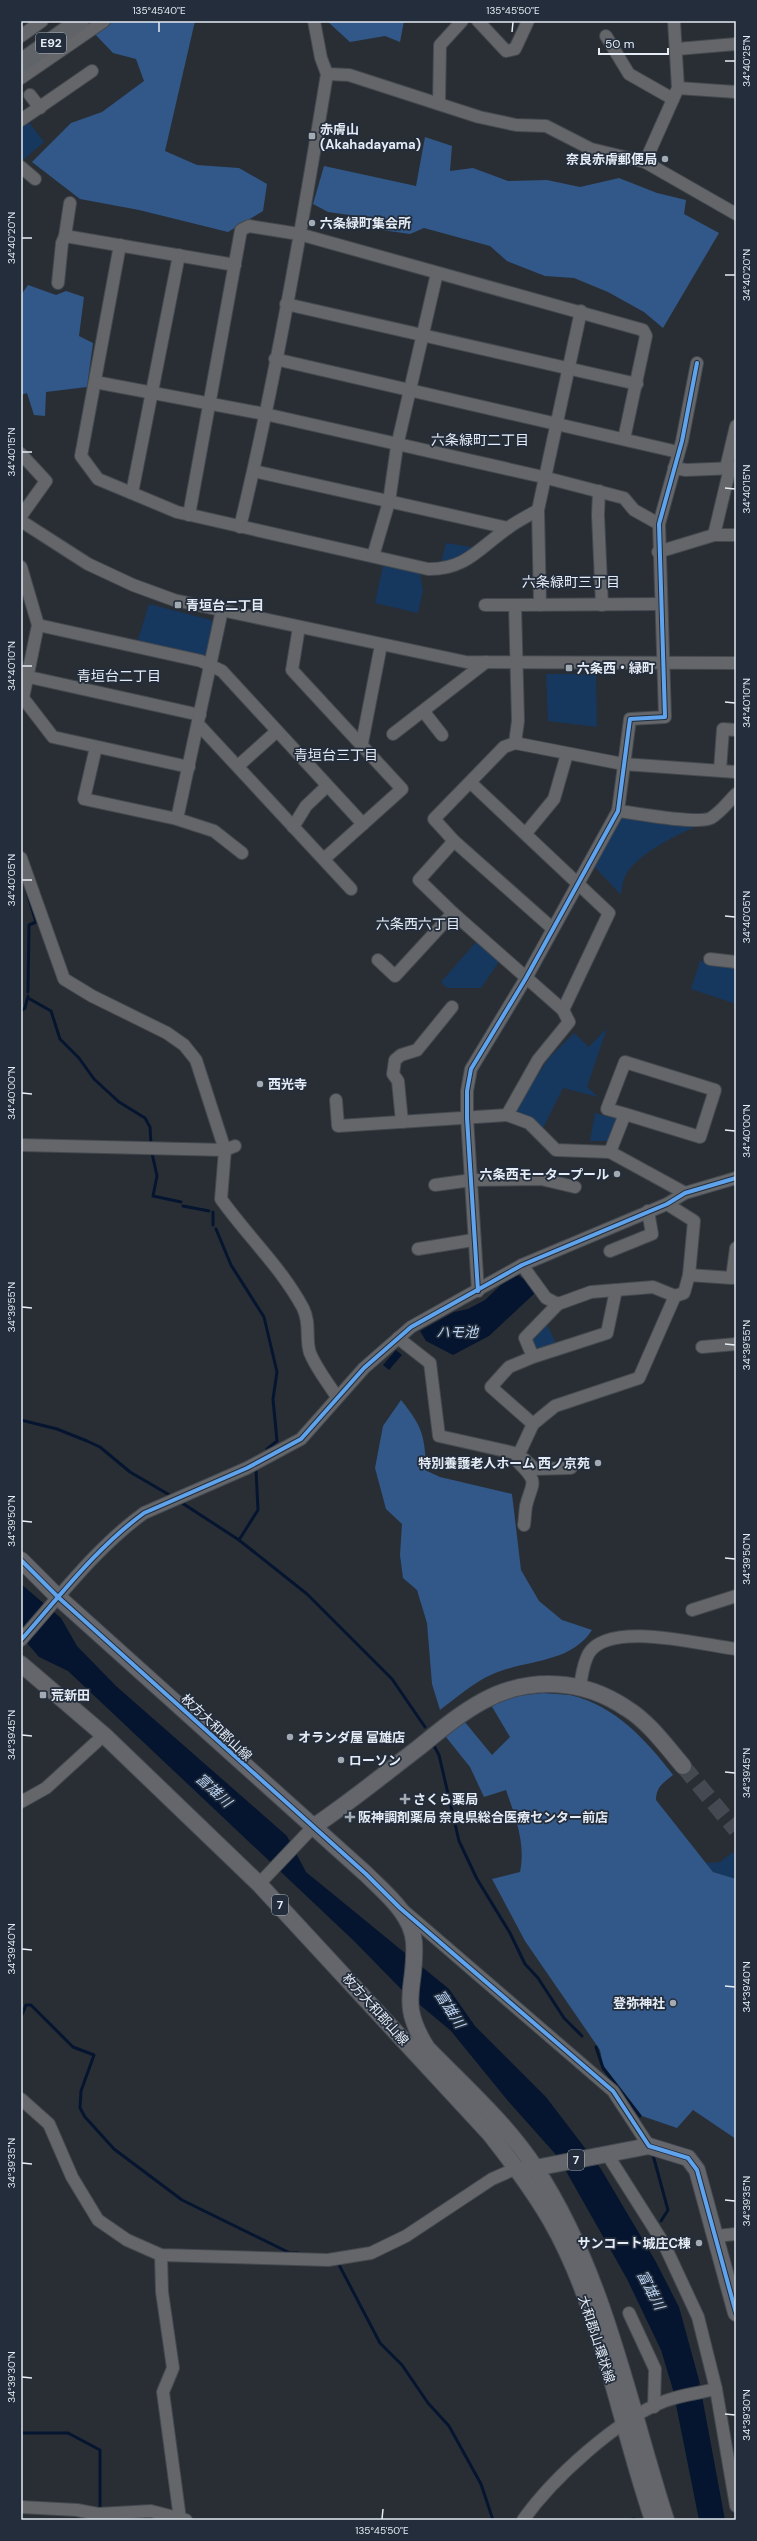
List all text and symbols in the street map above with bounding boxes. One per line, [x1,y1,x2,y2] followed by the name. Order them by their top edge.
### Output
[132,4,186,17] text: 135°45'40"E
[486,4,540,17] text: 135°45'50"E
[599,30,668,56] scale bar
[36,33,66,53] road number: E92
[740,35,753,87] text: 34°40'25"N
[605,36,634,52] text: 50 m
[320,121,421,153] place label: 赤膚山 (Akahadayama)
[307,131,317,141] marker: 赤膚山 (Akahadayama)
[566,151,657,168] place label: 奈良赤膚郵便局
[660,154,670,164] marker: 奈良赤膚郵便局
[5,212,18,264] text: 34°40'20"N
[320,215,411,232] place label: 六条緑町集会所
[307,218,317,228] marker: 六条緑町集会所
[740,249,753,301] text: 34°40'20"N
[5,428,18,476] text: 34°40'15"N
[431,431,529,449] district label: 六条緑町二丁目
[740,465,753,513] text: 34°40'15"N
[522,573,620,591] district label: 六条緑町三丁目
[186,597,264,614] place label: 青垣台二丁目
[173,600,183,610] marker: 青垣台二丁目
[5,641,18,691] text: 34°40'10"N
[577,660,655,677] place label: 六条西・緑町
[564,663,574,673] marker: 六条西・緑町
[77,667,161,685] district label: 青垣台二丁目
[740,678,753,728] text: 34°40'10"N
[294,746,378,764] district label: 青垣台三丁目
[5,854,18,906] text: 34°40'05"N
[740,891,753,943] text: 34°40'05"N
[376,915,460,933] district label: 六条西六丁目
[5,1066,18,1120] text: 34°40'00"N
[268,1076,307,1093] place label: 西光寺
[255,1079,265,1089] marker: 西光寺
[740,1104,753,1158] text: 34°40'00"N
[480,1166,609,1183] place label: 六条西モータープール
[612,1169,622,1179] marker: 六条西モータープール
[5,1282,18,1332] text: 34°39'55"N
[740,1320,753,1370] text: 34°39'55"N
[436,1323,480,1341] water label: ハモ池
[418,1455,590,1472] place label: 特別養護老人ホーム 西ノ京苑
[593,1458,603,1468] marker: 特別養護老人ホーム 西ノ京苑
[5,1495,18,1547] text: 34°39'50"N
[740,1533,753,1585] text: 34°39'50"N
[51,1687,90,1704] place label: 荒新田
[38,1690,48,1700] marker: 荒新田
[178,1690,256,1765] street label: 枚方大和郡山線
[5,1710,18,1760] text: 34°39'45"N
[298,1729,405,1746] place label: オランダ屋 富雄店
[285,1732,295,1742] marker: オランダ屋 富雄店
[740,1748,753,1798] text: 34°39'45"N
[349,1752,401,1769] place label: ローソン
[336,1755,346,1765] marker: ローソン
[192,1769,237,1812] water label: 富雄川
[413,1791,478,1808] place label: さくら薬局
[400,1794,410,1804] marker: さくら薬局
[358,1809,608,1826] place label: 阪神調剤薬局 奈良県総合医療センター前店
[345,1812,355,1822] marker: 阪神調剤薬局 奈良県総合医療センター前店
[272,1895,288,1915] road number: 7
[5,1923,18,1975] text: 34°39'40"N
[740,1961,753,2013] text: 34°39'40"N
[339,1970,412,2049] street label: 枚方大和郡山線
[431,1986,470,2033] water label: 富雄川
[613,1995,665,2012] place label: 登弥神社
[668,1998,678,2008] marker: 登弥神社
[5,2138,18,2188] text: 34°39'35"N
[568,2150,584,2170] road number: 7
[740,2176,753,2226] text: 34°39'35"N
[577,2235,691,2252] place label: サンコート城庄C棟
[694,2238,704,2248] marker: サンコート城庄C棟
[633,2267,670,2315] water label: 富雄川
[574,2293,619,2385] street label: 大和郡山環状線
[5,2351,18,2403] text: 34°39'30"N
[740,2389,753,2441] text: 34°39'30"N
[355,2524,409,2537] text: 135°45'50"E

